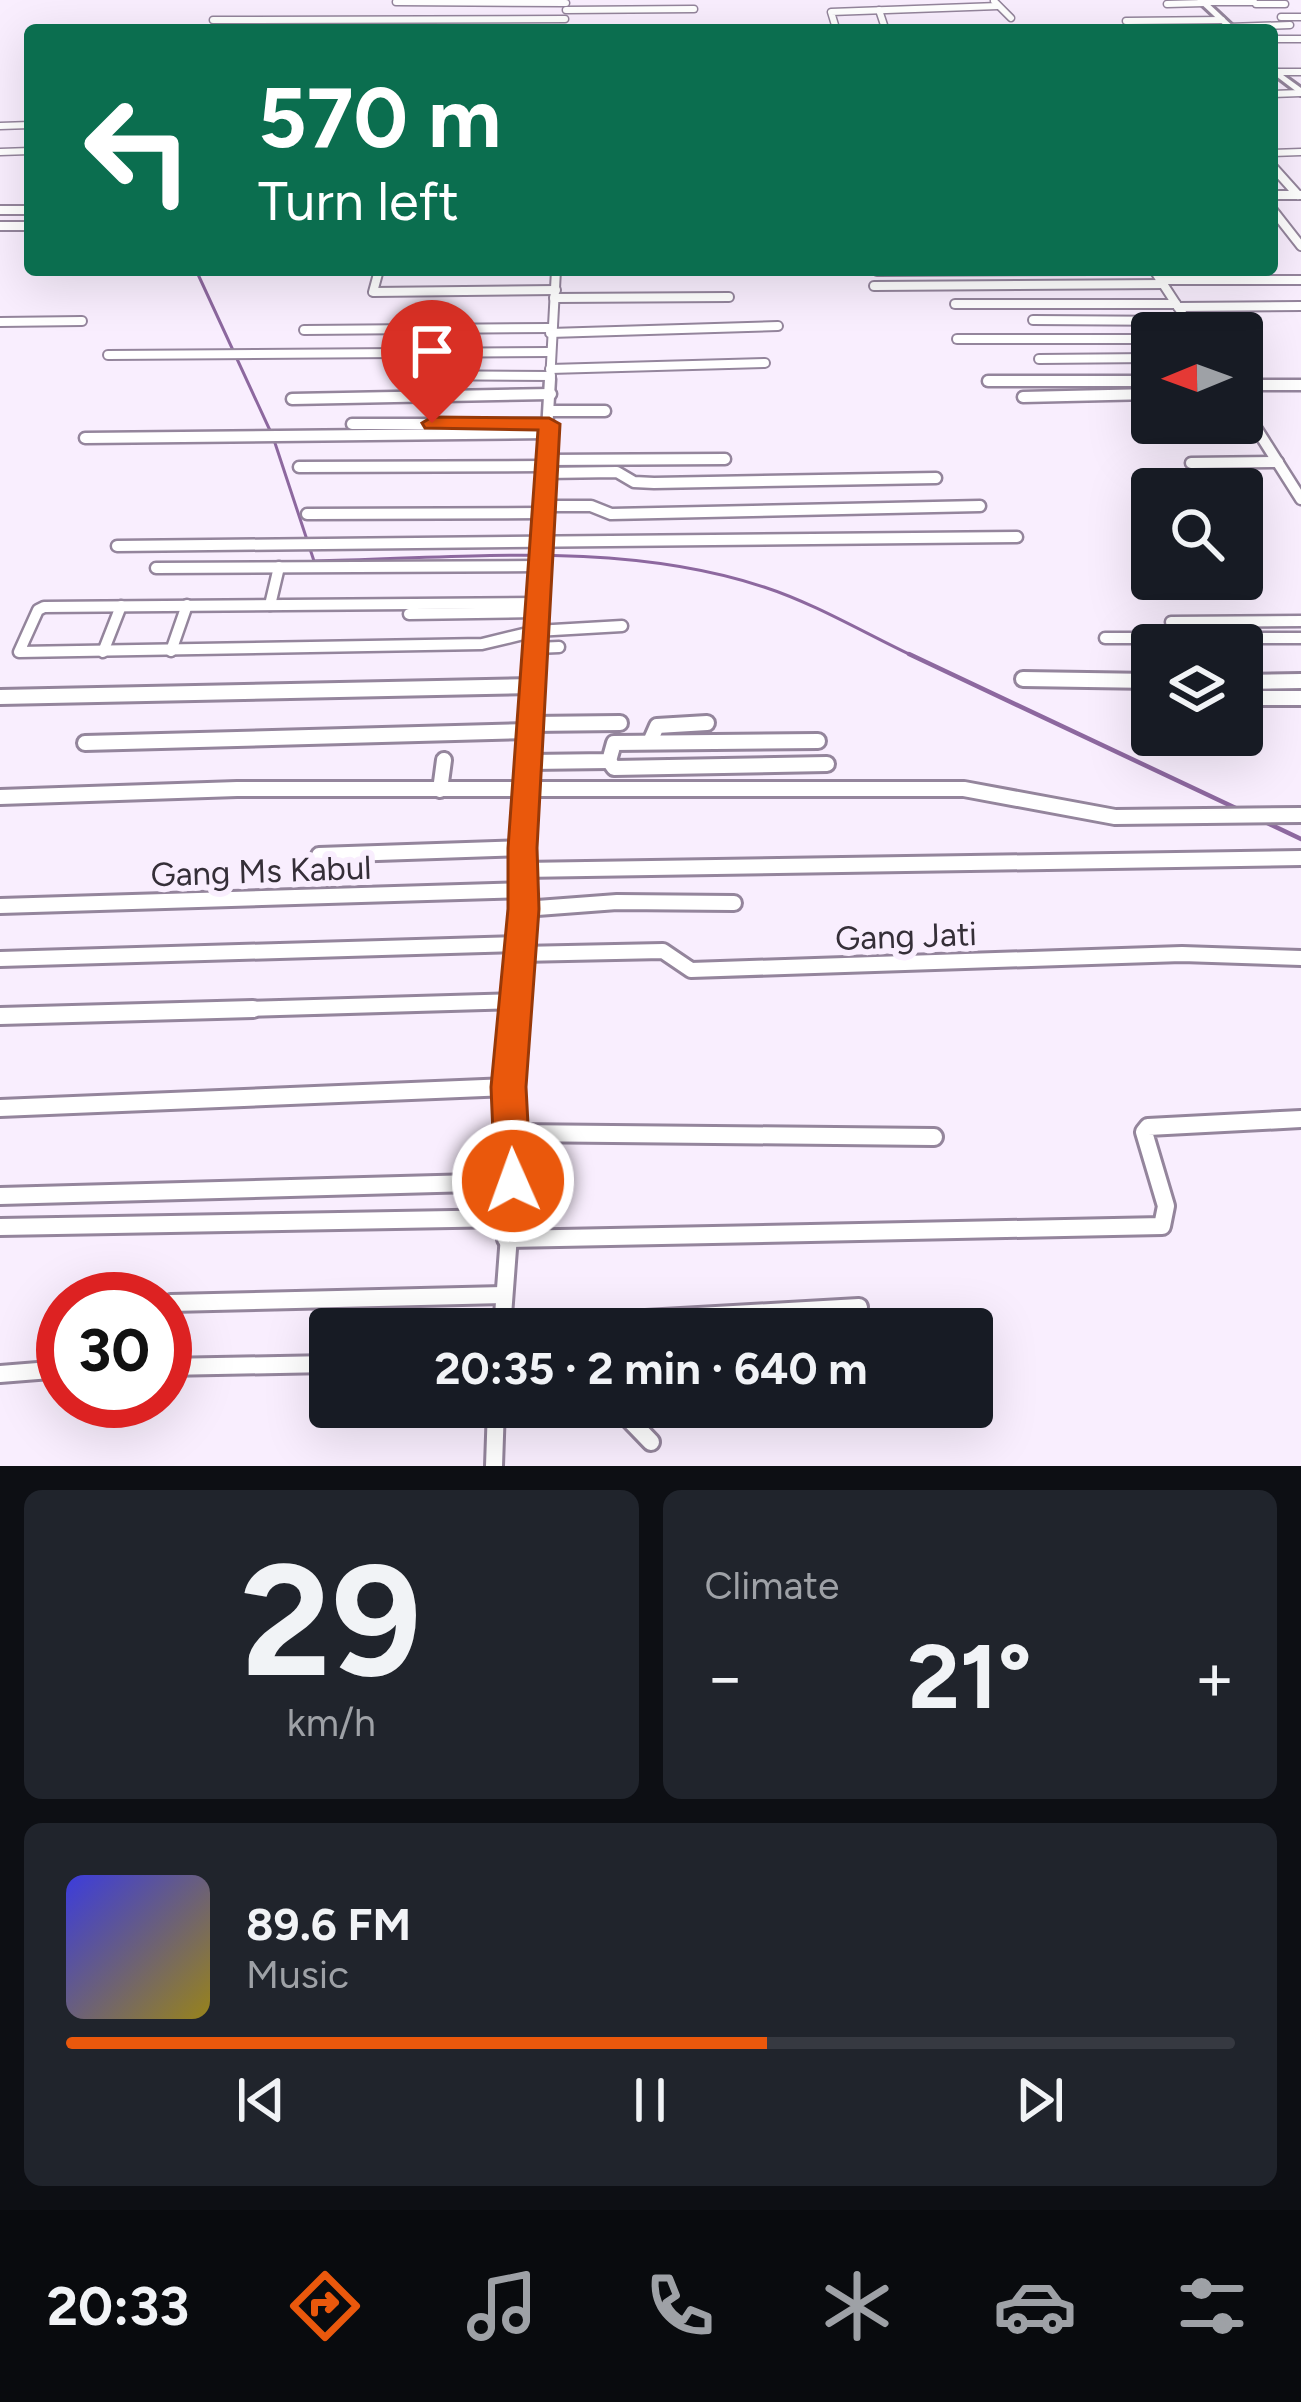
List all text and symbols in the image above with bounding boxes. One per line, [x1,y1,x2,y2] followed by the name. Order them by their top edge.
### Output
[258,67,501,168] text: 570 m
[60,72,216,228] icon: left
[258,169,459,234] text: Turn left
[381,300,483,423] pin
[1131,312,1263,444] north arrow
[1131,312,1263,756] map controls
[399,318,465,384] icon: arrive
[1131,468,1263,600] button: search
[1131,624,1263,756] button: layers
[150,848,372,894] street label: Gang Ms Kabul
[834,914,978,958] street label: Gang Jati
[450,1118,576,1244] position arrow
[36,1272,192,1428] speed limit sign: 30
[434,1341,868,1395] text: 20:35 · 2 min · 640 m
[241,1527,422,1714] text: 29
[705,1562,839,1609] text: Climate
[908,1622,1032,1731] text: 21°
[705,1637,746,1717] text: −
[1194,1637,1235,1717] text: +
[287,1699,376,1746] text: km/h
[246,1897,411,1951] text: 89.6 FM
[246,1951,349,1998] text: Music
[228,2067,294,2133] icon: previous
[617,2067,683,2133] icon: pause
[1007,2067,1073,2133] icon: next
[283,2264,367,2348] icon: directions
[460,2264,544,2348] icon: music
[638,2264,722,2348] icon: phone
[815,2264,899,2348] icon: climate
[993,2264,1077,2348] icon: car
[1170,2264,1254,2348] icon: filters
[47,2274,189,2339] text: 20:33

